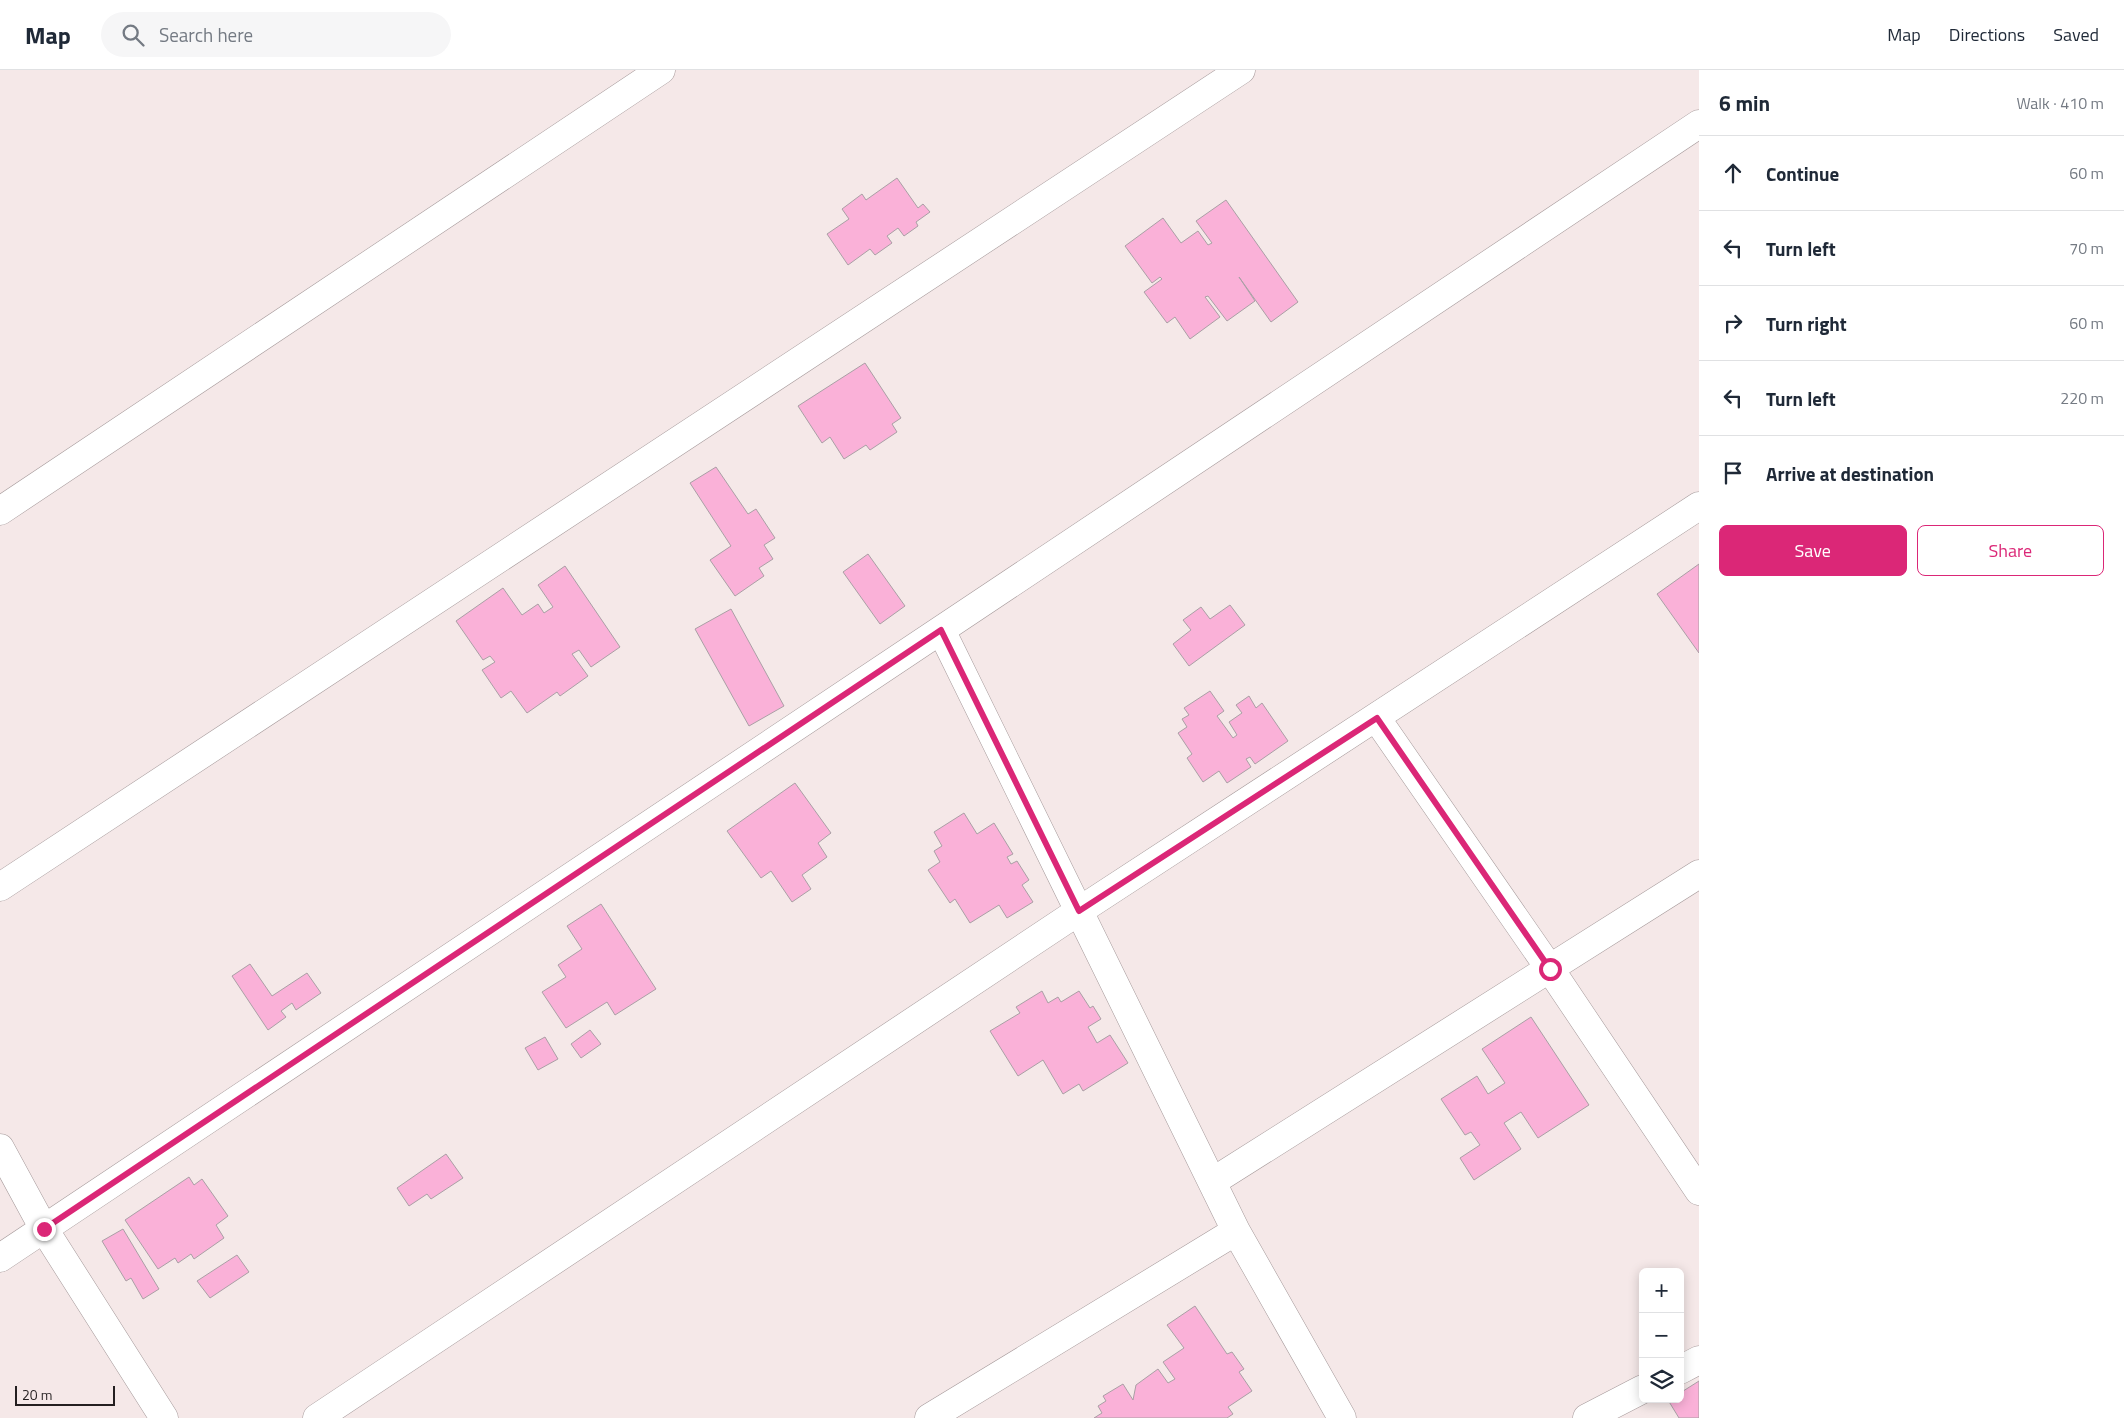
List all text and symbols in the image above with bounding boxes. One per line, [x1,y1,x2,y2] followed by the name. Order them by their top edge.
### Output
[101,12,451,57] search box
[25,17,71,53] text: Map
[159,20,253,49] text: Search here
[119,21,147,49] icon: search
[1887,21,1921,48] text: Map
[1949,21,2025,48] text: Directions
[2053,21,2099,48] text: Saved
[1719,87,1770,119] text: 6 min
[2016,91,2104,115] text: Walk · 410 m
[1719,159,1747,187] icon: ahead
[1766,159,1839,188] text: Continue
[2069,161,2104,185] text: 60 m
[1719,234,1747,262] icon: left
[1766,234,1836,263] text: Turn left
[2069,236,2104,260] text: 70 m
[1719,309,1747,337] icon: right
[1766,309,1847,338] text: Turn right
[2069,311,2104,335] text: 60 m
[1719,384,1747,412] icon: left
[1766,384,1836,413] text: Turn left
[2060,386,2104,410] text: 220 m
[1719,459,1747,487] icon: arrive
[1766,459,1934,488] text: Arrive at destination
[1719,525,1907,576] button: Save
[1917,525,2104,576] button: Share
[1539,958,1562,981] route start
[33,1218,56,1241] route end
[1639,1268,1684,1403] map controls
[1639,1268,1684,1313] button: +
[1639,1313,1684,1358] button: −
[1639,1358,1684,1403] button: layers
[15,1383,115,1406] scale bar
[22,1384,52,1405] text: 20 m

